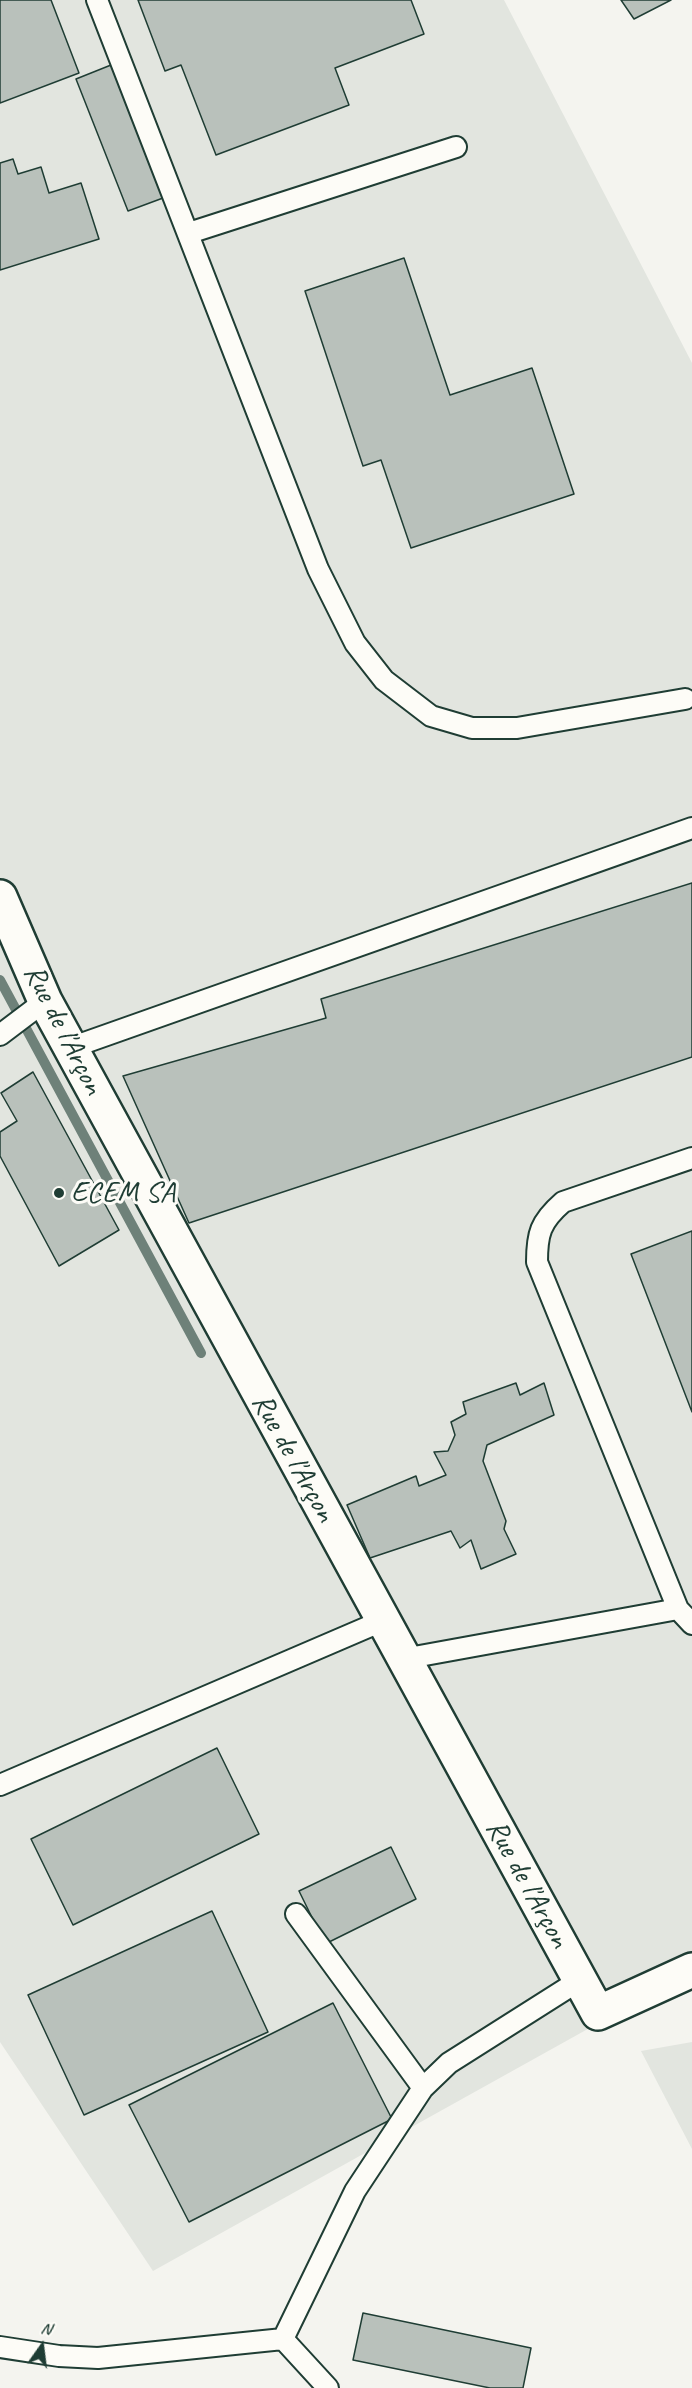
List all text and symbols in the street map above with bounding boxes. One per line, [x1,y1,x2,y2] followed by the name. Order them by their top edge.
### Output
[15,959,111,1101] street label: Rue de l'Arçon
[71,1175,175,1211] place label: ECEM SA
[52,1186,66,1200] marker: ECEM SA
[243,1388,343,1528] street label: Rue de l'Arçon
[477,1814,577,1954] street label: Rue de l'Arçon
[12,2316,72,2376] north arrow
[39,2318,54,2339] text: N

